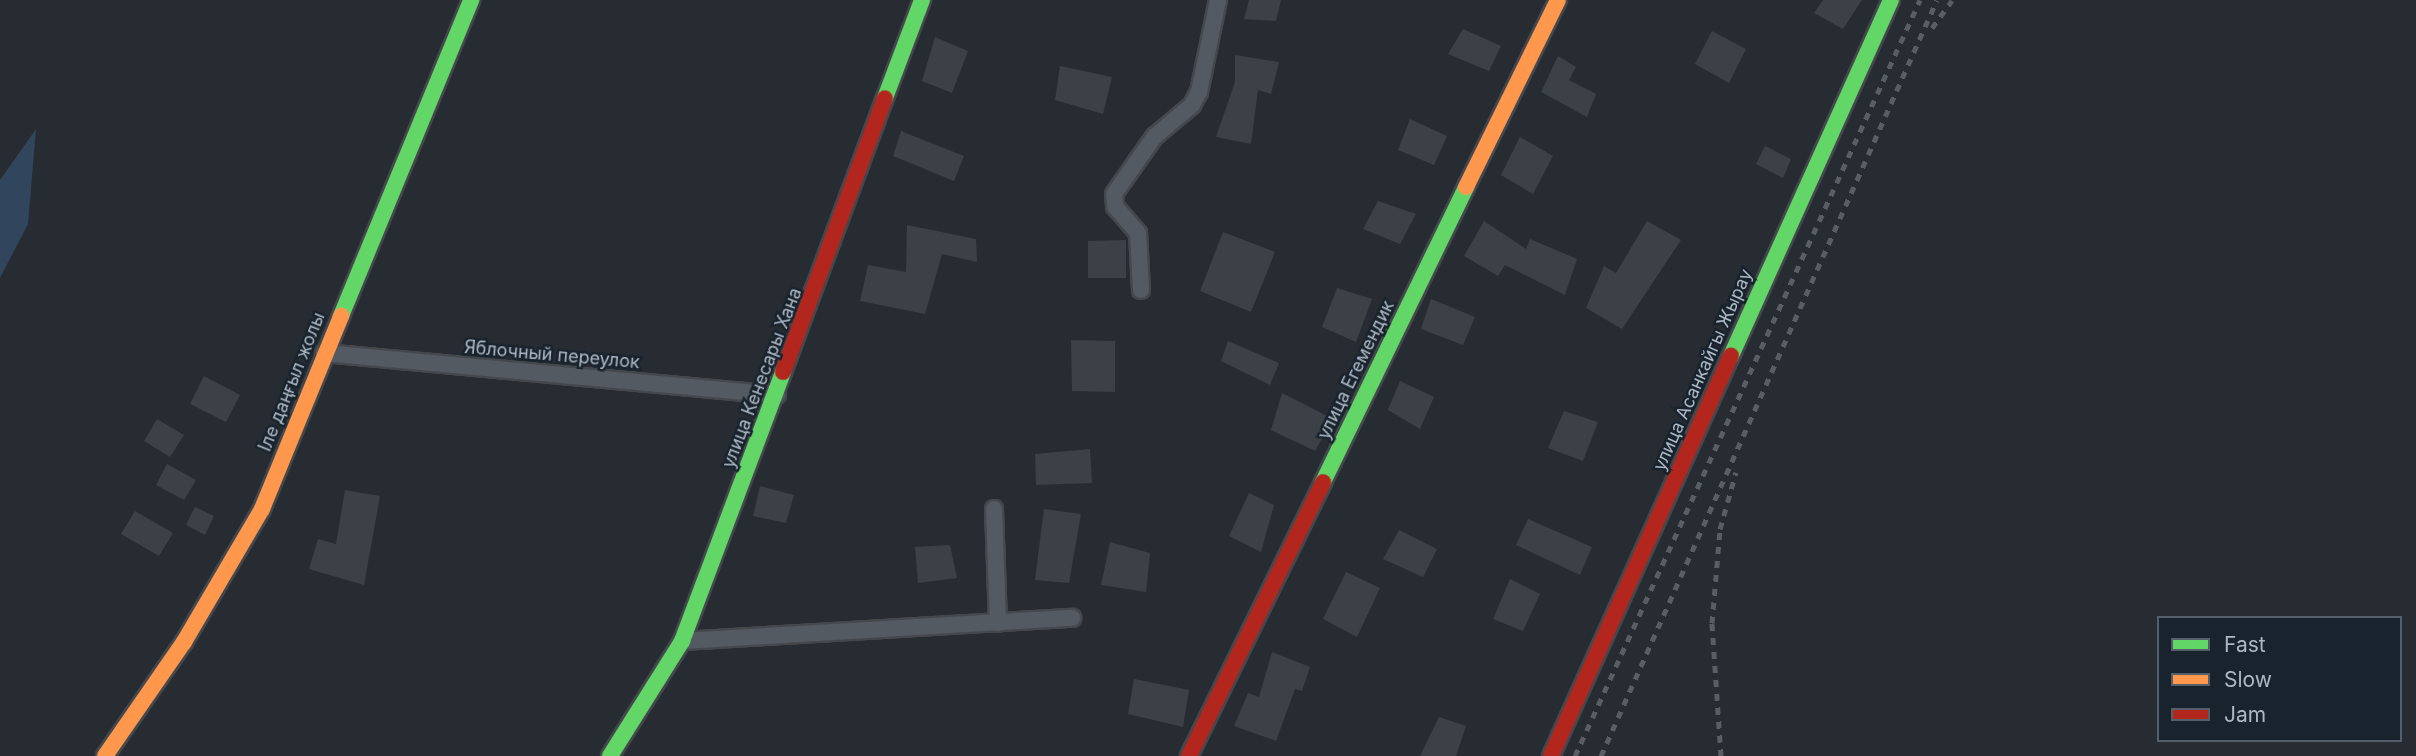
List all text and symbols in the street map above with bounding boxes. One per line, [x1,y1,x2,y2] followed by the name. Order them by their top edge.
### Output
[1649,266,1757,474] street label: улица Асанкайгы Жырау
[718,285,806,471] street label: улица Кенесары Хана
[1313,297,1399,443] street label: улица Егемендик
[254,309,330,455] street label: Іле даңғыл жолы
[463,337,641,373] street label: Яблочный переулок
[2157,616,2402,742] legend
[2224,632,2266,657] text: Fast
[2224,667,2272,692] text: Slow
[2224,702,2266,727] text: Jam

